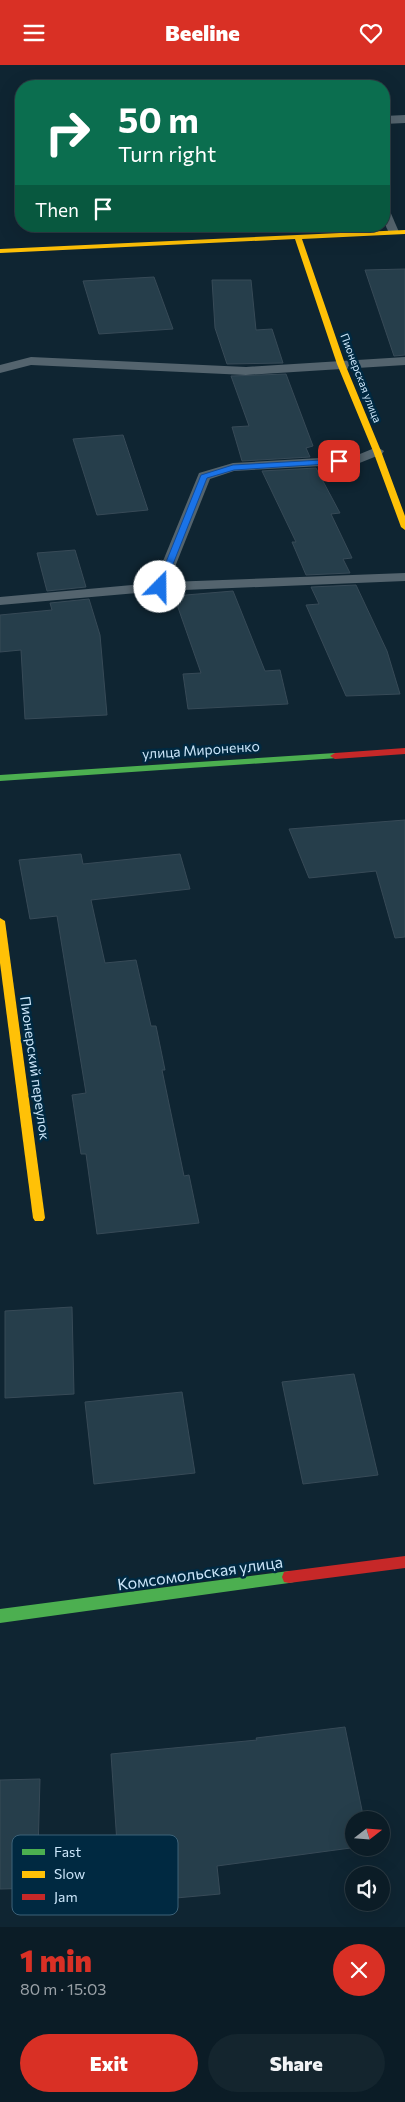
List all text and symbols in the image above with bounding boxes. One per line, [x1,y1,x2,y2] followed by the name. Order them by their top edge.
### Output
[20,19,48,47] icon: menu
[165,19,240,46] text: Beeline
[357,19,385,47] icon: heart
[118,97,199,140] text: 50 m
[35,100,100,165] icon: right
[118,140,216,167] text: Turn right
[89,195,117,223] icon: arrive
[35,198,79,221] text: Then
[338,331,384,424] street label: Пионерская улица
[318,440,360,482] pin
[325,447,353,475] icon: arrive
[133,560,185,612] position arrow
[142,737,260,762] street label: улица Мироненко
[17,995,54,1141] street label: Пионерский переулок
[116,1551,284,1594] street label: Комсомольская улица
[345,1811,390,1856] north arrow
[345,1811,390,1911] map controls
[12,1835,178,1915] legend
[54,1843,81,1860] text: Fast
[54,1865,85,1882] text: Slow
[345,1866,390,1911] button: sound
[54,1888,78,1905] text: Jam
[20,1941,92,1978] text: 1 min
[333,1944,385,1996] button: close
[20,1979,106,1998] text: 80 m · 15:03
[20,2034,198,2092] button: Exit
[208,2034,385,2092] button: Share

